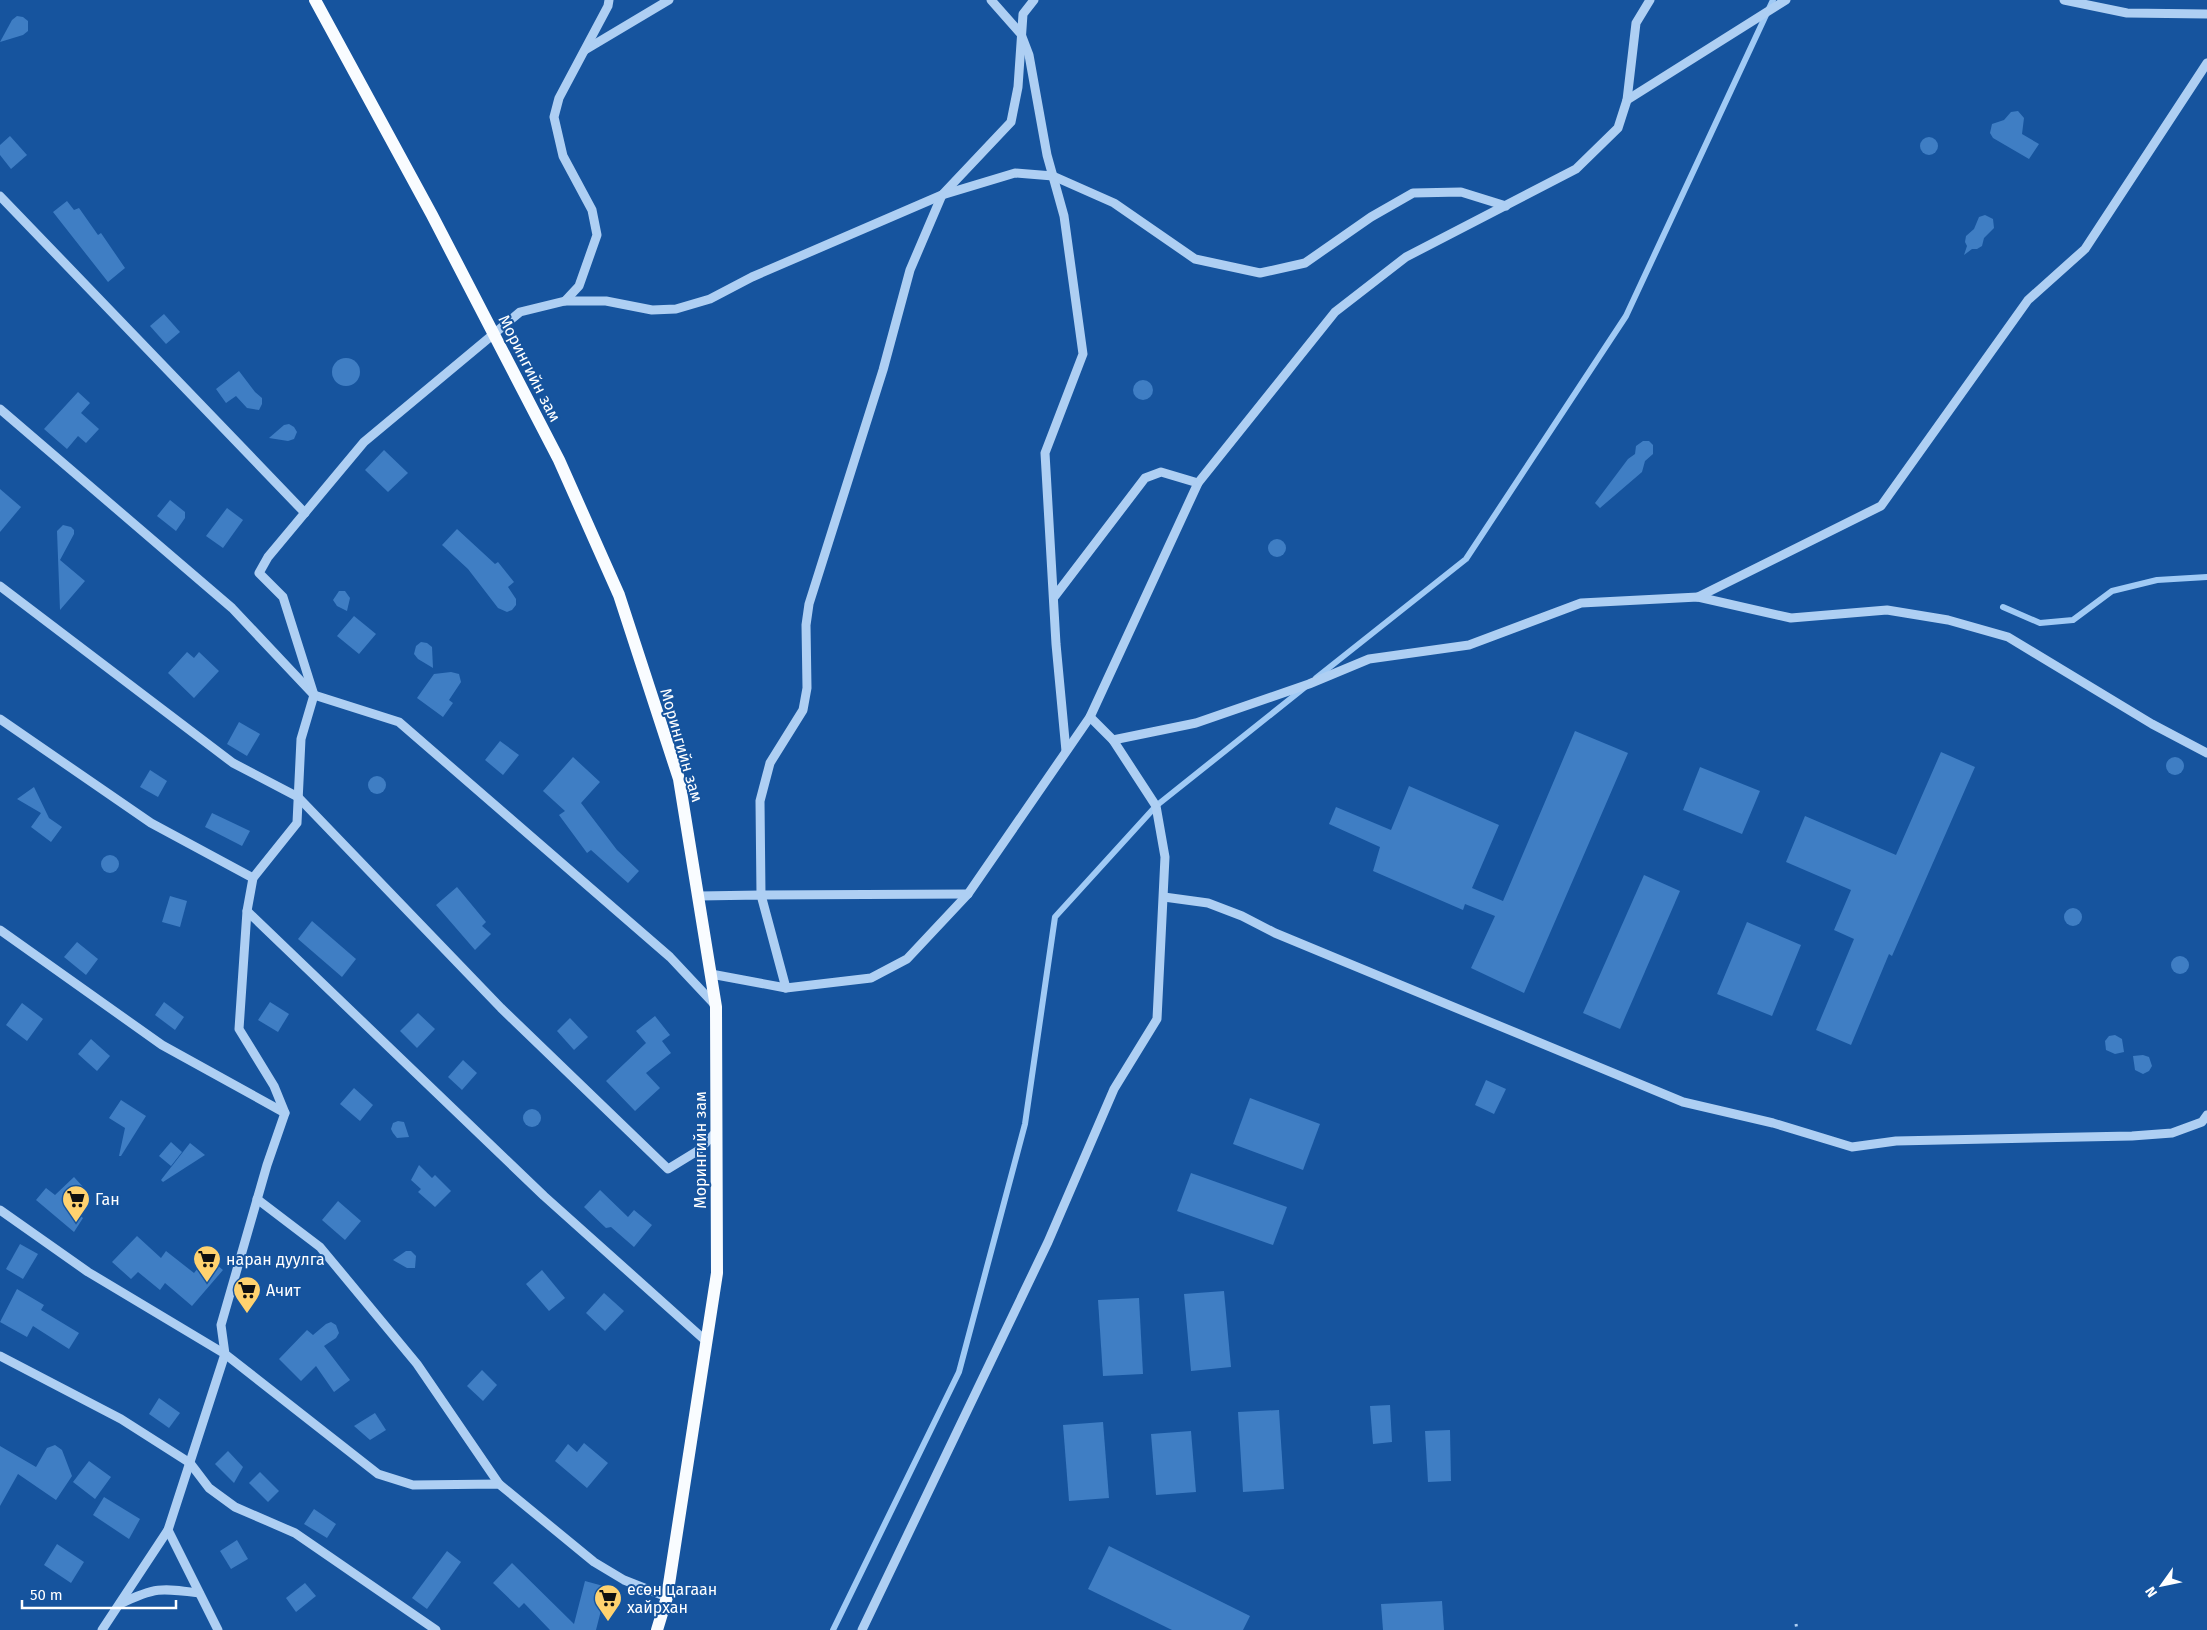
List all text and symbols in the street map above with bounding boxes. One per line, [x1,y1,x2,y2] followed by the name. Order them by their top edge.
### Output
[494,312,565,425] street label: Морингийн зам
[656,686,707,804] street label: Морингийн зам
[691,1091,710,1209] street label: Морингийн зам
[61,1184,91,1223] supermarket icon: Ган
[95,1190,120,1209] place label: Ган
[192,1244,222,1283] supermarket icon: наран дуулга
[226,1250,325,1269] place label: наран дуулга
[232,1275,262,1314] supermarket icon: Ачит
[266,1281,302,1300] place label: Ачит
[2137,1560,2187,1610] north arrow
[22,1578,176,1610] scale bar
[627,1580,717,1617] place label: есөн цагаан хайрхан
[593,1583,623,1622] supermarket icon: есөн цагаан хайрхан
[2142,1583,2161,1600] text: N
[30,1586,63,1604] text: 50 m

